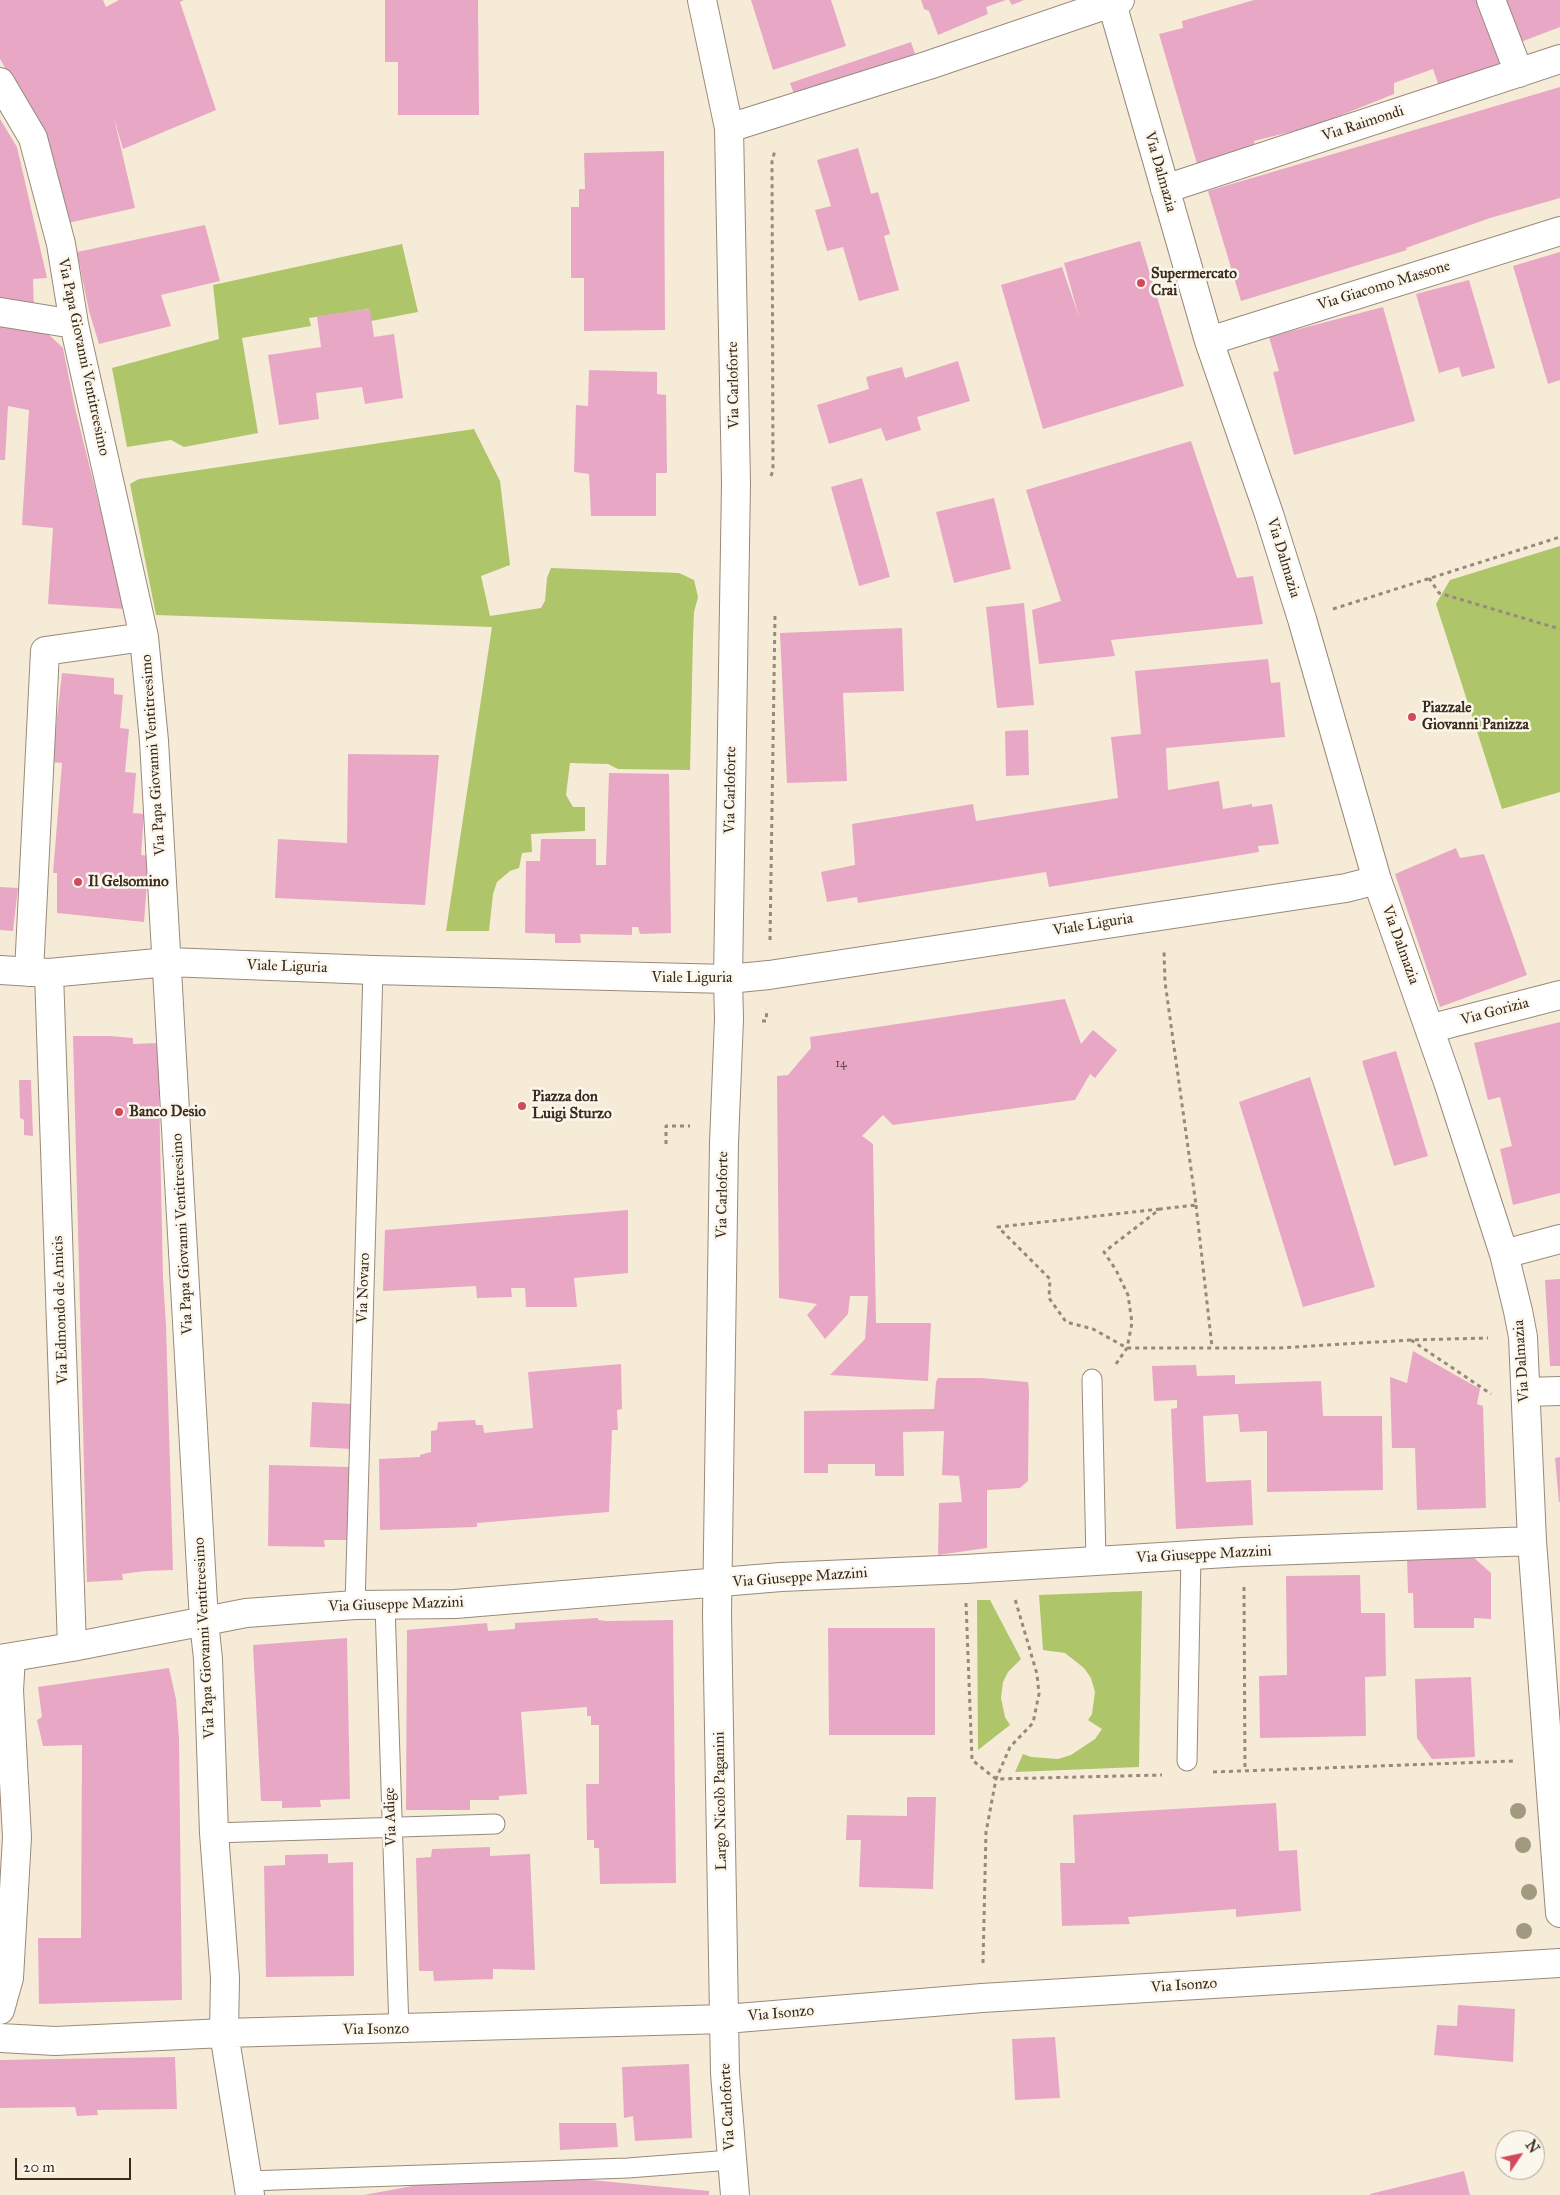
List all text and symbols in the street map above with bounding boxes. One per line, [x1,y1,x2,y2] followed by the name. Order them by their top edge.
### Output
[1320,102,1406,146] street label: Via Raimondi
[1140,130,1180,214] street label: Via Dalmazia
[53,257,113,457] street label: Via Papa Giovanni Ventitreesimo
[1316,257,1452,315] street label: Via Giacomo Massone
[1151,265,1237,300] place label: Supermercato Crai
[1135,277,1147,289] marker: Supermercato Crai
[724,341,744,429] street label: Via Carloforte
[1262,516,1304,600] street label: Via Dalmazia
[138,654,170,856] street label: Via Papa Giovanni Ventitreesimo
[1422,699,1529,734] place label: Piazzale Giovanni Panizza
[1406,711,1418,723] marker: Piazzale Giovanni Panizza
[721,746,741,834] street label: Via Carloforte
[88,873,169,891] place label: Il Gelsomino
[72,876,84,888] marker: Il Gelsomino
[1377,903,1423,987] street label: Via Dalmazia
[1052,910,1134,940] street label: Viale Liguria
[246,957,328,977] street label: Viale Liguria
[652,969,732,987] street label: Viale Liguria
[1459,994,1531,1030] street label: Via Gorizia
[835,1057,847,1071] house number: 14
[532,1088,612,1123] place label: Piazza don Luigi Sturzo
[516,1100,528,1112] marker: Piazza don Luigi Sturzo
[129,1103,206,1121] place label: Banco Desio
[113,1106,125,1118] marker: Banco Desio
[169,1133,197,1335] street label: Via Papa Giovanni Ventitreesimo
[713,1151,733,1239] street label: Via Carloforte
[49,1235,73,1385] street label: Via Edmondo de Amicis
[354,1252,374,1324] street label: Via Novaro
[1510,1319,1534,1403] street label: Via Dalmazia
[191,1537,219,1739] street label: Via Papa Giovanni Ventitreesimo
[1136,1542,1272,1568] street label: Via Giuseppe Mazzini
[732,1564,868,1592] street label: Via Giuseppe Mazzini
[328,1594,464,1616] street label: Via Giuseppe Mazzini
[711,1731,731,1871] street label: Largo Nicolò Paganini
[381,1787,401,1847] street label: Via Adige
[1150,1975,1218,1997] street label: Via Isonzo
[747,2002,815,2026] street label: Via Isonzo
[343,2020,409,2040] street label: Via Isonzo
[717,2063,739,2151] street label: Via Carloforte
[1495,2130,1545,2180] north arrow
[1522,2137,1542,2157] text: N
[18,2148,134,2180] scale bar
[23,2158,55,2176] text: 20 m

